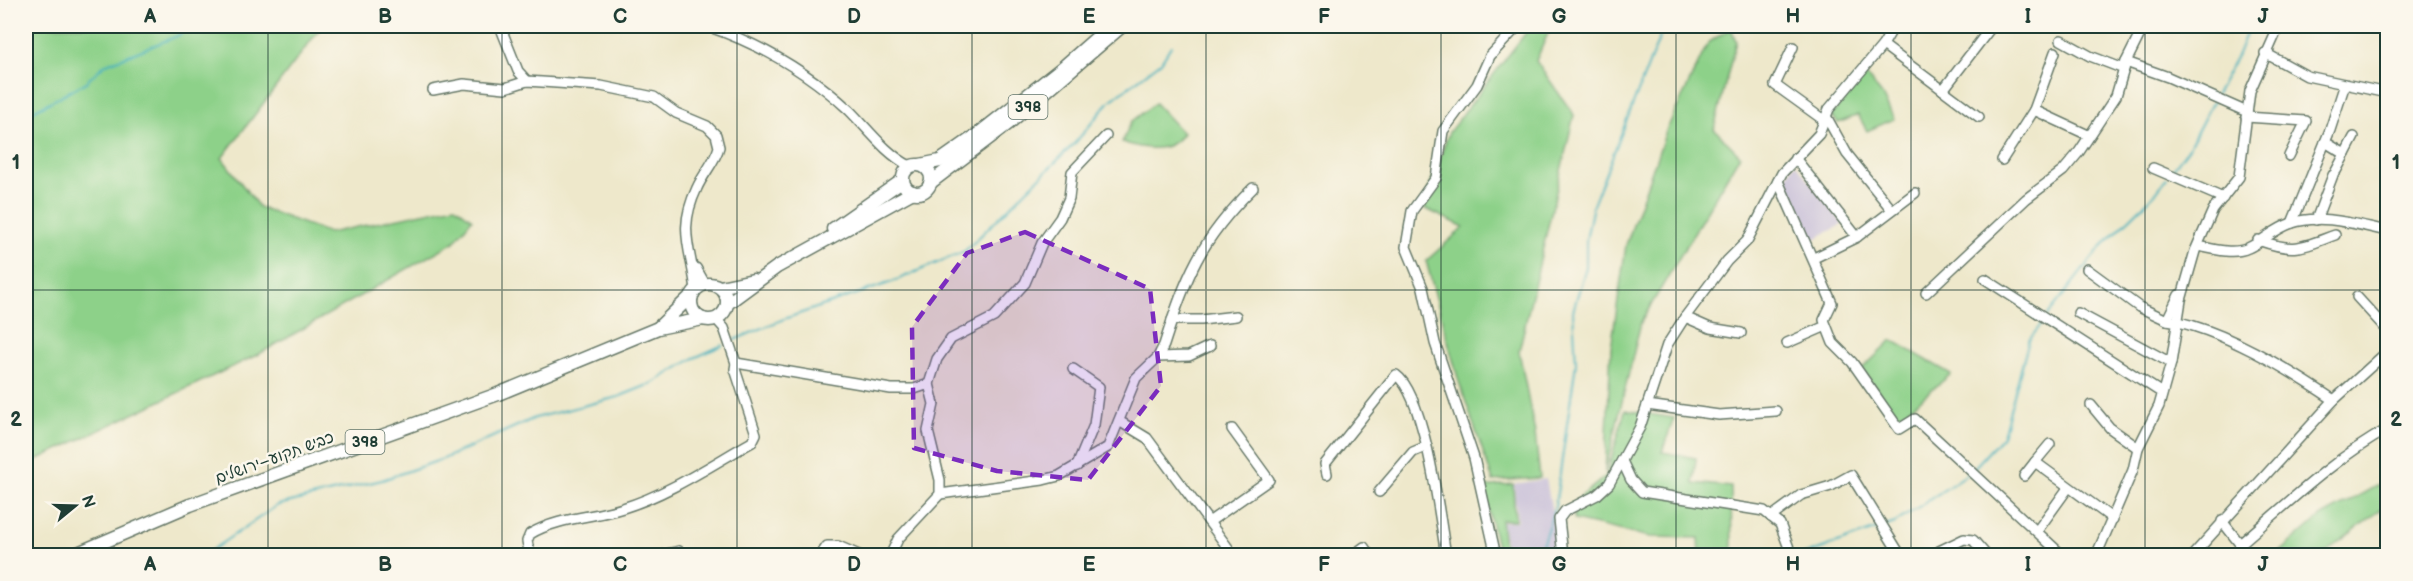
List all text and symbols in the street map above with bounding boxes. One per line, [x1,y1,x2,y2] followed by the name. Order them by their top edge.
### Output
[143,5,157,29] text: A
[378,5,392,29] text: B
[613,5,627,29] text: C
[847,5,861,29] text: D
[1083,5,1096,29] text: E
[1318,5,1330,29] text: F
[1552,5,1567,29] text: G
[1786,5,1800,29] text: H
[2025,5,2031,29] text: I
[2258,5,2270,29] text: J
[1008,95,1048,119] road number: 398
[12,151,20,175] text: 1
[2392,151,2400,175] text: 1
[10,408,22,432] text: 2
[2390,408,2402,432] text: 2
[212,428,337,489] street label: כביש תקוע–ירושלים
[346,430,385,454] road number: 398
[45,476,105,536] north arrow
[77,493,99,510] text: N
[143,553,157,577] text: A
[378,553,392,577] text: B
[613,553,627,577] text: C
[847,553,861,577] text: D
[1083,553,1096,577] text: E
[1318,553,1330,577] text: F
[1552,553,1567,577] text: G
[1786,553,1800,577] text: H
[2025,553,2031,577] text: I
[2258,553,2270,577] text: J

